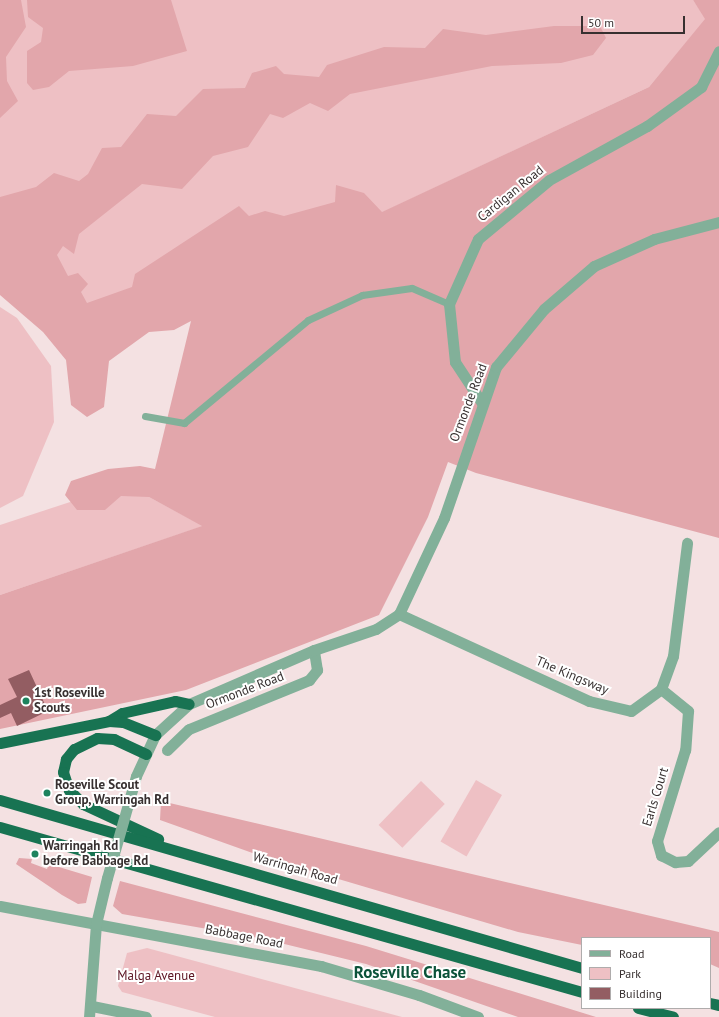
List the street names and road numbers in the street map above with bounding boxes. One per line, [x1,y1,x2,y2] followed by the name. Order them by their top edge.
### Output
[475,163,547,225] street label: Cardigan Road
[447,362,491,444] street label: Ormonde Road
[533,654,611,698] street label: The Kingsway
[204,669,286,713] street label: Ormonde Road
[640,766,672,828] street label: Earls Court
[251,849,339,889] street label: Warringah Road
[204,922,284,952] street label: Babbage Road

